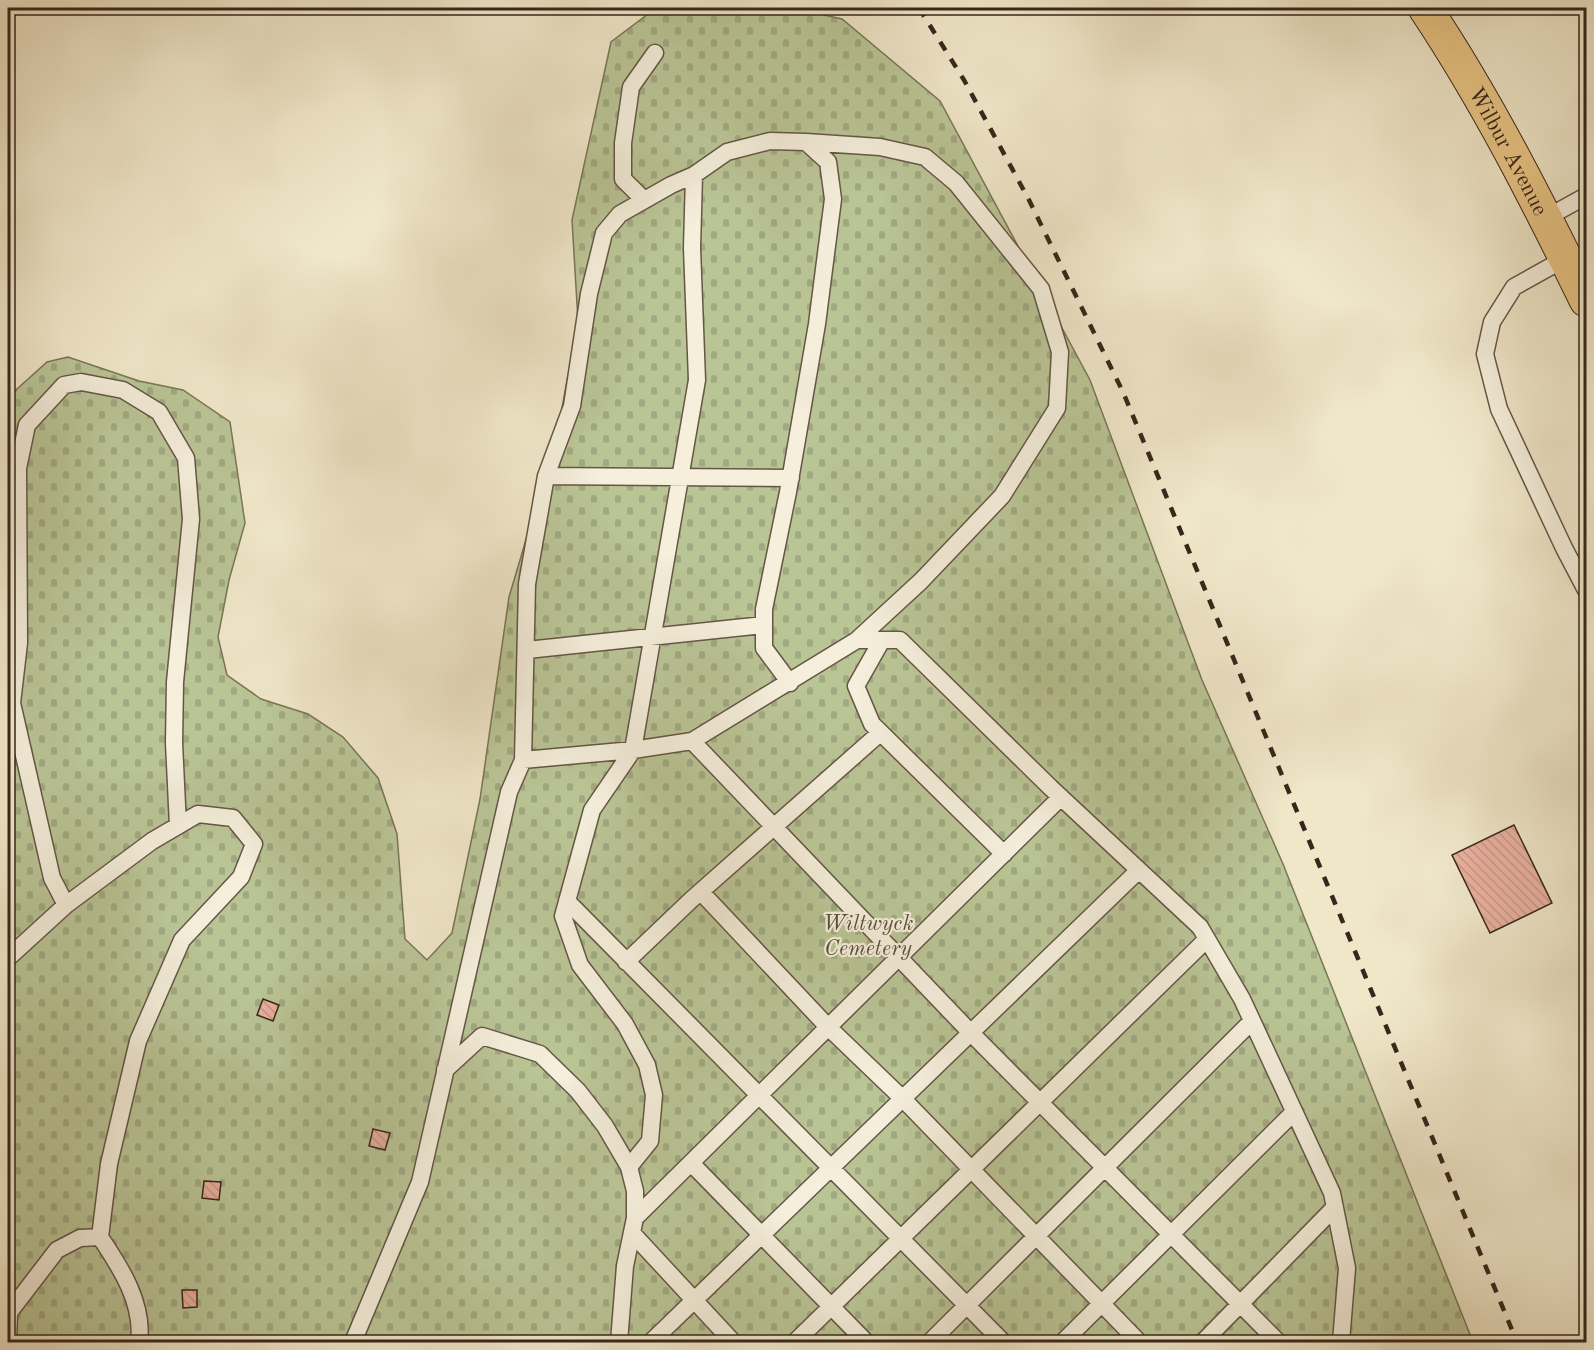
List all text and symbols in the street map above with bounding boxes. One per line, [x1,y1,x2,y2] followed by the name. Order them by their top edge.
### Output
[1464,84,1551,220] street label: Wilbur Avenue
[823,913,914,960] park label: Wiltwyck Cemetery

